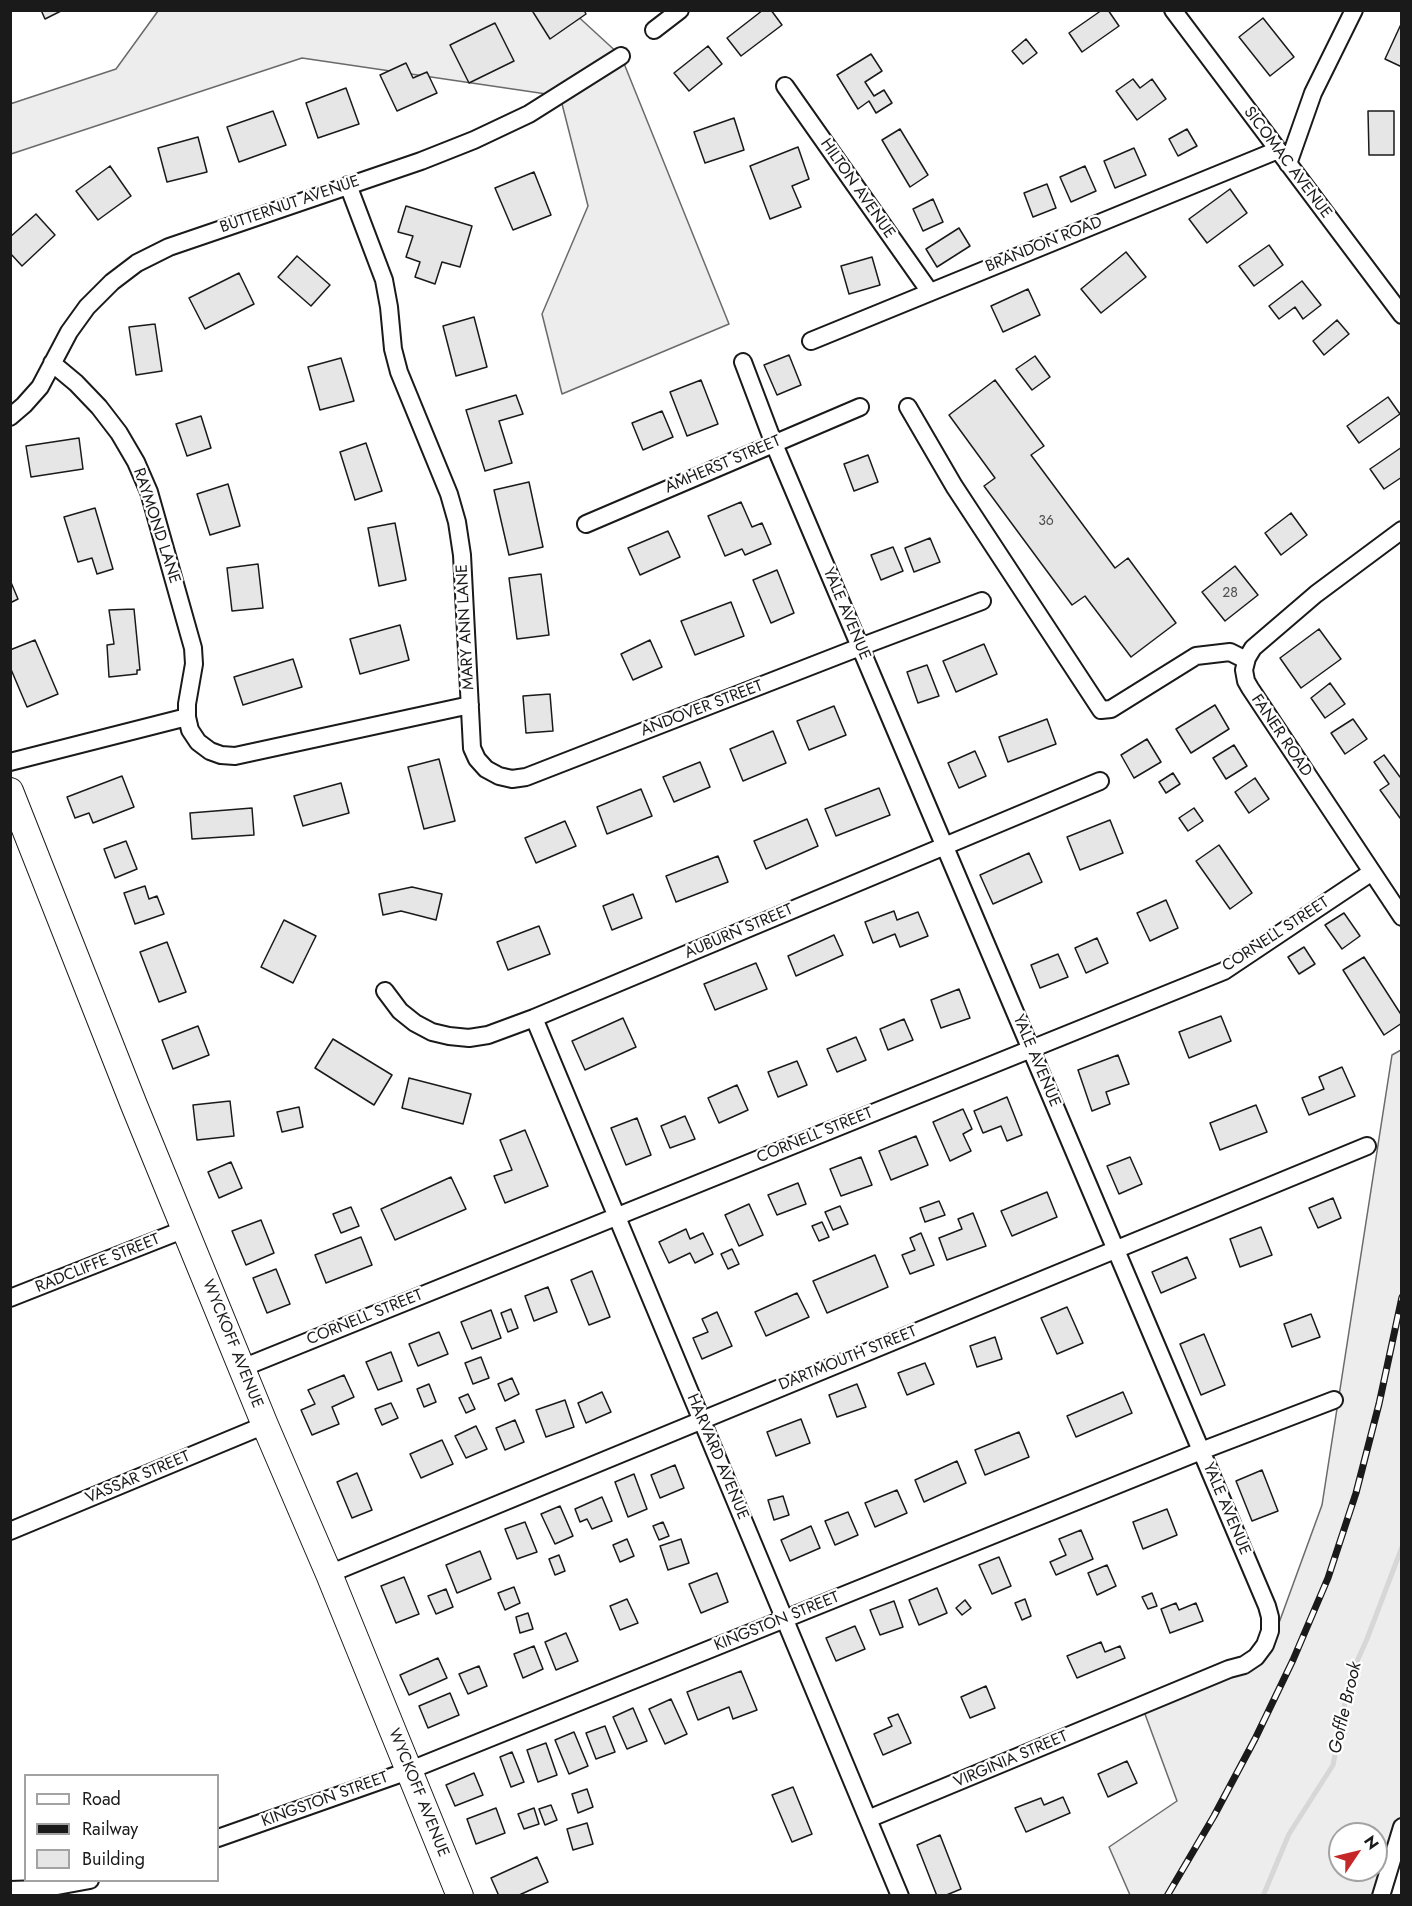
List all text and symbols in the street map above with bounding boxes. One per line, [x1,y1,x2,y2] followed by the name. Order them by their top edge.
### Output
[1239,103,1335,223] street label: SICOMAC AVENUE
[815,135,899,243] street label: HILTON AVENUE
[218,172,362,238] street label: BUTTERNUT AVENUE
[983,213,1105,277] street label: BRANDON ROAD
[662,432,784,498] street label: AMHERST STREET
[128,466,184,586] street label: RAYMOND LANE
[1038,514,1054,530] house number: 36
[453,564,479,690] street label: MARY ANN LANE
[818,565,874,663] street label: YALE AVENUE
[1222,586,1238,602] house number: 28
[638,677,766,741] street label: ANDOVER STREET
[1246,691,1316,781] street label: FANER ROAD
[1219,893,1333,977] street label: CORNELL STREET
[682,901,796,963] street label: AUBURN STREET
[1008,1012,1064,1110] street label: YALE AVENUE
[754,1104,876,1168] street label: CORNELL STREET
[33,1230,163,1298] street label: RADCLIFFE STREET
[197,1277,267,1411] street label: WYCKOFF AVENUE
[304,1286,426,1350] street label: CORNELL STREET
[776,1323,920,1395] street label: DARTMOUTH STREET
[682,1391,752,1523] street label: HARVARD AVENUE
[83,1447,193,1509] street label: VASSAR STREET
[1198,1460,1254,1558] street label: YALE AVENUE
[712,1588,842,1656] street label: KINGSTON STREET
[1325,1660,1367,1756] water label: Goffle Brook
[383,1726,453,1860] street label: WYCKOFF AVENUE
[951,1727,1071,1793] street label: VIRGINIA STREET
[259,1768,391,1832] street label: KINGSTON STREET
[24,1774,219,1882] legend
[82,1786,121,1812] text: Road
[82,1816,138,1842] text: Railway
[1328,1822,1388,1882] north arrow
[1358,1831,1385,1854] text: N
[82,1846,145,1872] text: Building

